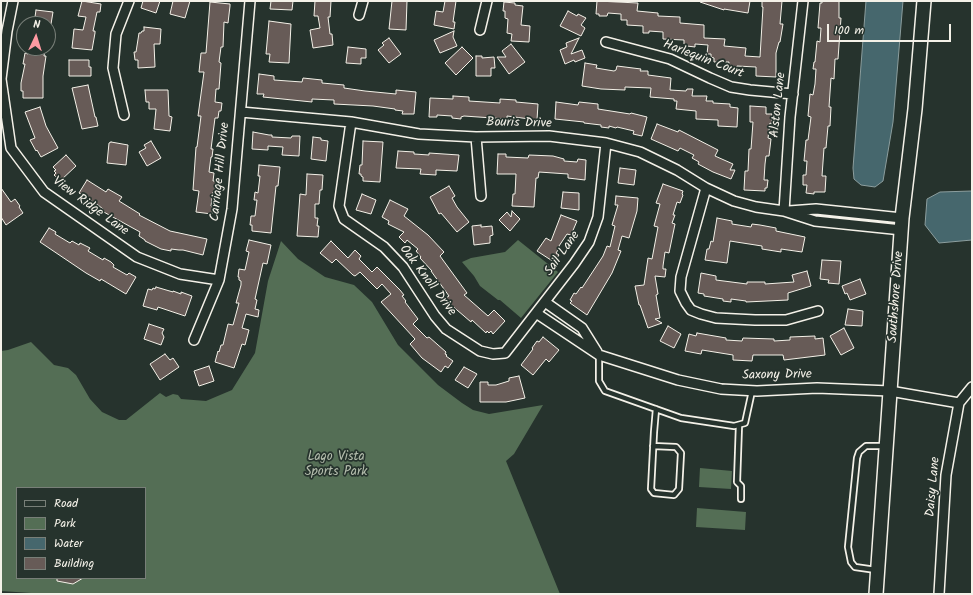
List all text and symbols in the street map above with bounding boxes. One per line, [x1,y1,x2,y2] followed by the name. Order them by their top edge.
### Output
[16,16,56,56] north arrow
[33,16,41,34] text: N
[829,16,953,42] scale bar
[834,21,864,40] text: 100 m
[661,37,745,83] street label: Harlequin Court
[768,72,790,138] street label: Alston Lane
[486,116,552,132] street label: Bouris Drive
[208,122,234,222] street label: Carriage Hill Drive
[49,174,131,240] street label: View Ridge Lane
[542,229,584,279] street label: Sail Lane
[395,243,459,319] street label: Oak Knoll Drive
[886,251,908,343] street label: Southshore Drive
[742,368,812,384] street label: Saxony Drive
[305,450,367,481] park label: Lago Vista Sports Park
[924,456,944,518] street label: Daisy Lane
[16,487,146,579] legend
[54,494,78,513] text: Road
[54,514,76,533] text: Park
[54,534,83,553] text: Water
[54,554,94,573] text: Building

